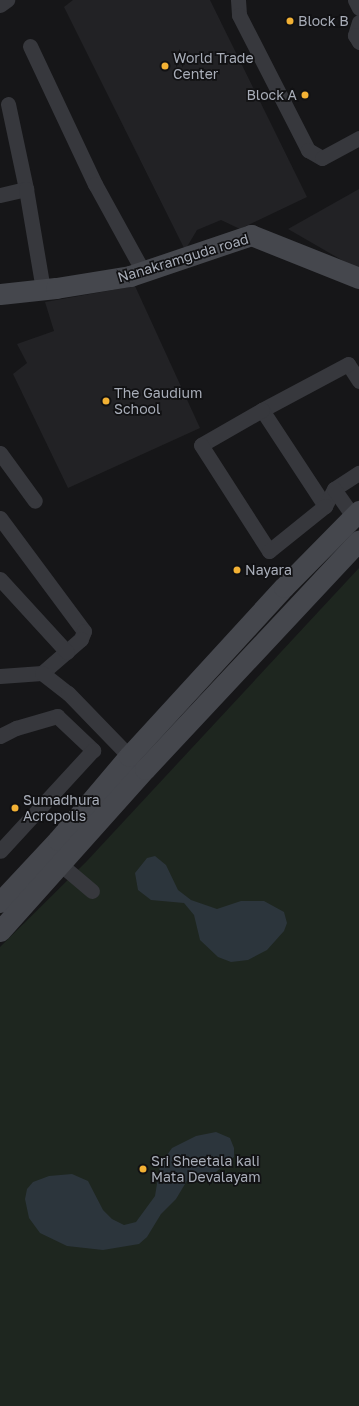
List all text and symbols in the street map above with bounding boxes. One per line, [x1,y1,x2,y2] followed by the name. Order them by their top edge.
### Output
[298,13,349,29] place label: Block B
[285,16,295,26] marker: Block B
[173,50,254,82] place label: World Trade Center
[160,61,170,71] marker: World Trade Center
[246,87,297,103] place label: Block A
[300,90,310,100] marker: Block A
[116,230,250,286] street label: Nanakramguda road
[114,385,202,418] place label: The Gaudium School
[101,396,111,406] marker: The Gaudium School
[245,562,292,578] place label: Nayara
[232,565,242,575] marker: Nayara
[23,792,100,824] place label: Sumadhura Acropolis
[10,803,20,813] marker: Sumadhura Acropolis
[151,1153,261,1186] place label: Sri Sheetala kali Mata Devalayam
[138,1164,148,1174] marker: Sri Sheetala kali Mata Devalayam

